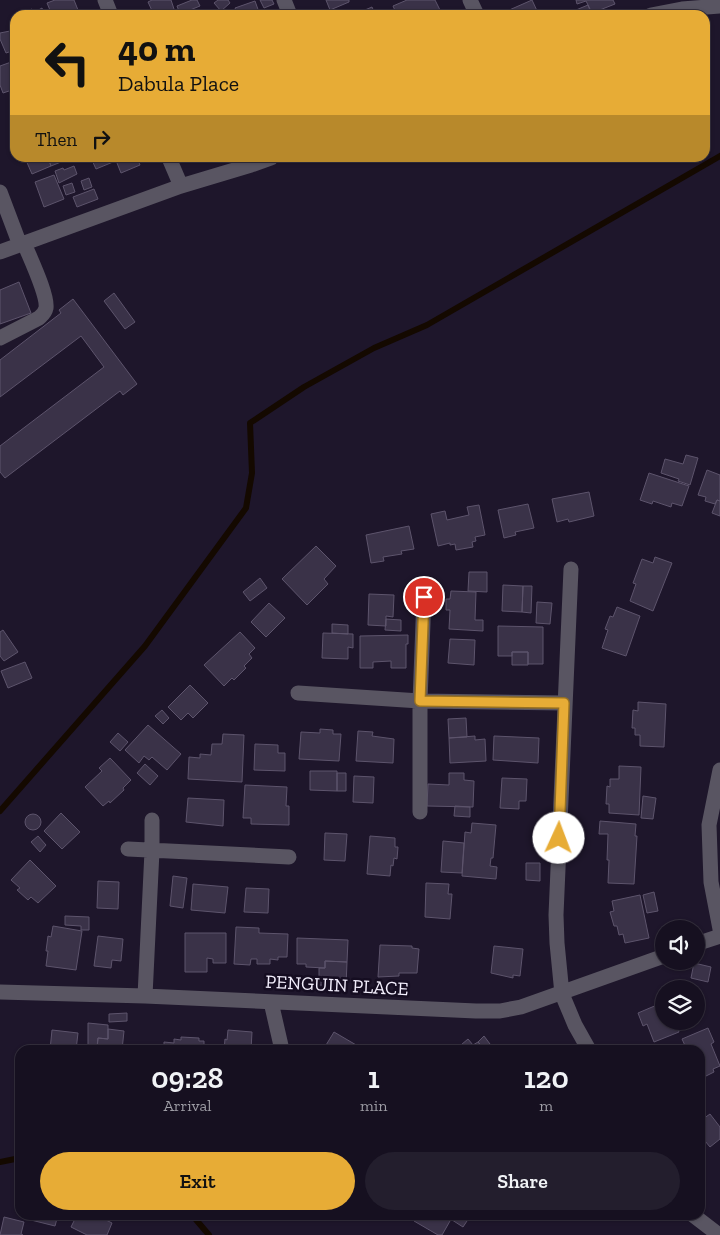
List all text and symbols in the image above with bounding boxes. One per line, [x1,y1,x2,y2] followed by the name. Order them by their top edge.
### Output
[118,28,195,70] text: 40 m
[35,30,100,95] icon: left
[118,70,239,97] text: Dabula Place
[87,125,115,153] icon: right
[35,128,77,151] text: Then
[403,576,445,618] pin
[410,583,438,611] icon: arrive
[532,811,584,863] position arrow
[655,920,705,1030] map controls
[655,920,705,970] button: sound
[265,970,409,1000] street label: PENGUIN PLACE
[655,980,705,1030] button: layers
[151,1060,224,1096] text: 09:28
[368,1060,380,1096] text: 1
[524,1060,569,1096] text: 120
[163,1096,212,1115] text: Arrival
[360,1096,387,1115] text: min
[539,1096,553,1115] text: m
[40,1152,355,1210] button: Exit
[365,1152,680,1210] button: Share

